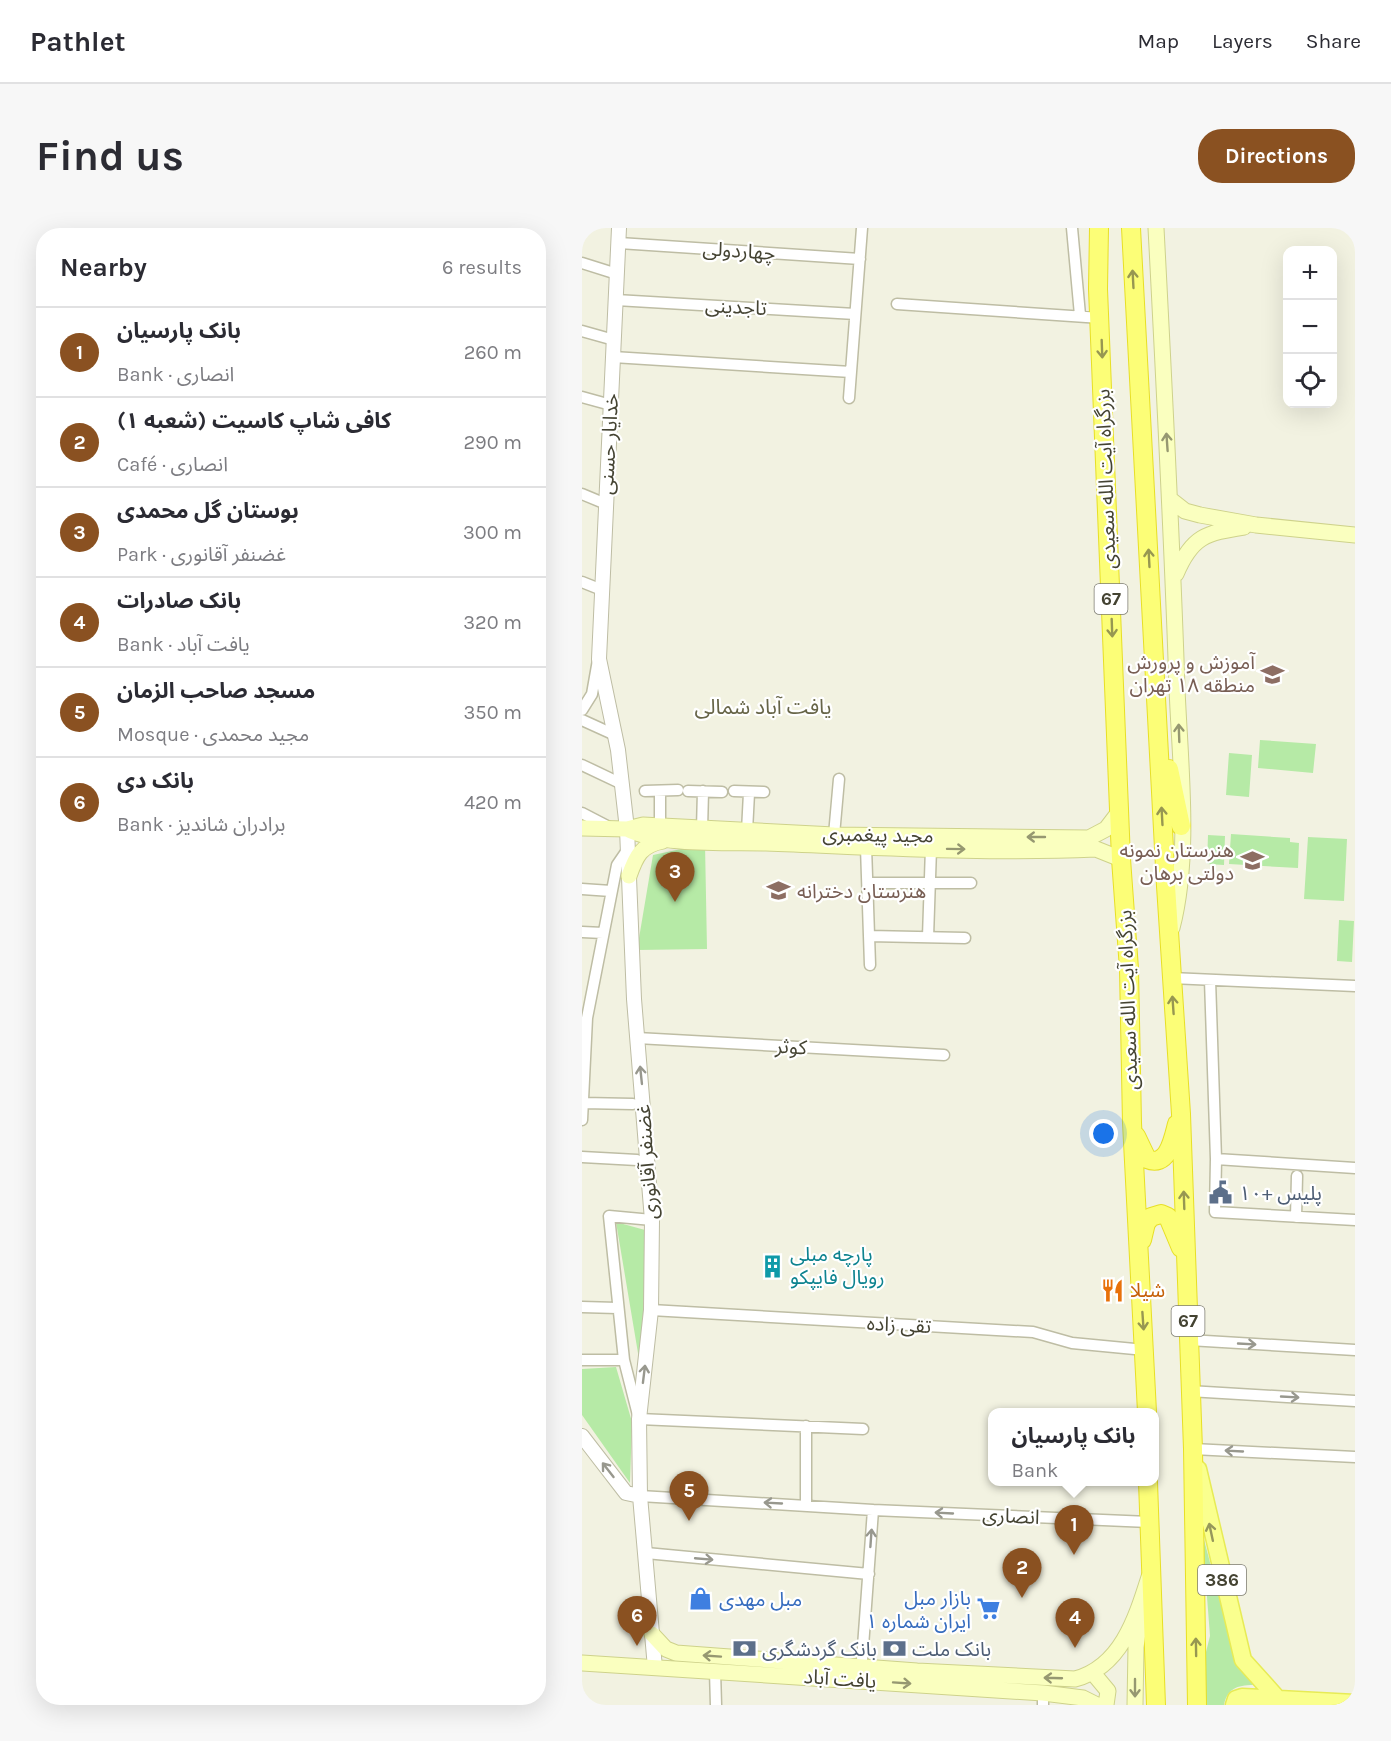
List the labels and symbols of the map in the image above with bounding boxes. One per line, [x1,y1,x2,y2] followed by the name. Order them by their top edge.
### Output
[702,237,776,266] street label: چهاردولی
[1128,270,1139,290] one-way arrow
[705,294,768,320] street label: تاجدینی
[1096,339,1108,359] one-way arrow
[1091,389,1121,569] street label: بزرگراه آیت الله سعیدی
[595,393,623,495] street label: خدایار حسنی
[1162,433,1173,453] one-way arrow
[1143,549,1154,569] one-way arrow
[1094,584,1128,614] road number: 67
[1106,618,1117,638] one-way arrow
[1127,651,1256,697] place label: آموزش و پرورش منطقه ۱۸ تهران
[1260,661,1286,687] school or university icon: آموزش و پرورش منطقه ۱۸ تهران
[694,695,832,719] district label: یافت آباد شمالی
[1173,723,1184,743] one-way arrow
[1157,806,1168,826] one-way arrow
[822,823,934,849] street label: مجید پیغمبری
[1027,831,1047,843] one-way arrow
[1119,839,1234,885] place label: هنرستان نمونه دولتی برهان
[945,843,965,855] one-way arrow
[1239,848,1265,874] school or university icon: هنرستان نمونه دولتی برهان
[656,852,694,902] pin: 3
[766,878,792,904] school or university icon: هنرستان دخترانه
[797,880,926,903] place label: هنرستان دخترانه
[1113,910,1143,1090] street label: بزرگراه آیت الله سعیدی
[1168,996,1179,1016] one-way arrow
[774,1035,808,1059] street label: کوثر
[635,1066,646,1086] one-way arrow
[632,1104,662,1220] street label: غضنفر آقانوری
[1089,1119,1118,1148] your location
[1208,1180,1234,1206] public building icon: پلیس +۱۰
[1239,1182,1322,1206] place label: پلیس +۱۰
[1179,1190,1190,1210] one-way arrow
[790,1243,885,1290] place label: پارچه مبلی رویال فایپکو
[759,1253,785,1279] building icon: پارچه مبلی رویال فایپکو
[1099,1277,1125,1303] restaurant icon: شیلا
[1130,1279,1165,1302] place label: شیلا
[1172,1306,1204,1336] road number: 67
[1138,1311,1149,1331] one-way arrow
[866,1312,932,1338] street label: تقی زاده
[1237,1338,1257,1349] one-way arrow
[638,1365,649,1385] one-way arrow
[1279,1391,1299,1402] one-way arrow
[1224,1445,1244,1456] one-way arrow
[602,1463,615,1479] one-way arrow
[670,1472,708,1521] pin: 5
[763,1498,783,1509] one-way arrow
[982,1503,1040,1529] street label: انصاری
[1054,1506,1094,1555] pin: 1
[935,1508,955,1519] one-way arrow
[1205,1522,1217,1541] one-way arrow
[866,1528,877,1548] one-way arrow
[1002,1548,1042,1598] pin: 2
[694,1554,714,1565] one-way arrow
[1198,1565,1246,1595] road number: 386
[688,1586,714,1612] shop icon: مبل مهدی
[866,1587,971,1633] place label: بازار مبل ایران شماره ۱
[719,1588,802,1611] place label: مبل مهدی
[618,1596,656,1646] pin: 6
[976,1596,1002,1622] supermarket icon: بازار مبل ایران شماره ۱
[1056,1598,1094,1648] pin: 4
[731,1636,757,1662] bank icon: بانک گردشگری
[881,1636,907,1662] bank icon: بانک ملت
[1190,1637,1202,1657] one-way arrow
[762,1638,877,1661] place label: بانک گردشگری
[912,1638,991,1661] place label: بانک ملت
[702,1650,722,1661] one-way arrow
[803,1665,877,1693] street label: یافت آباد
[1044,1673,1064,1684] one-way arrow
[1129,1677,1141,1697] one-way arrow
[892,1678,912,1689] one-way arrow

